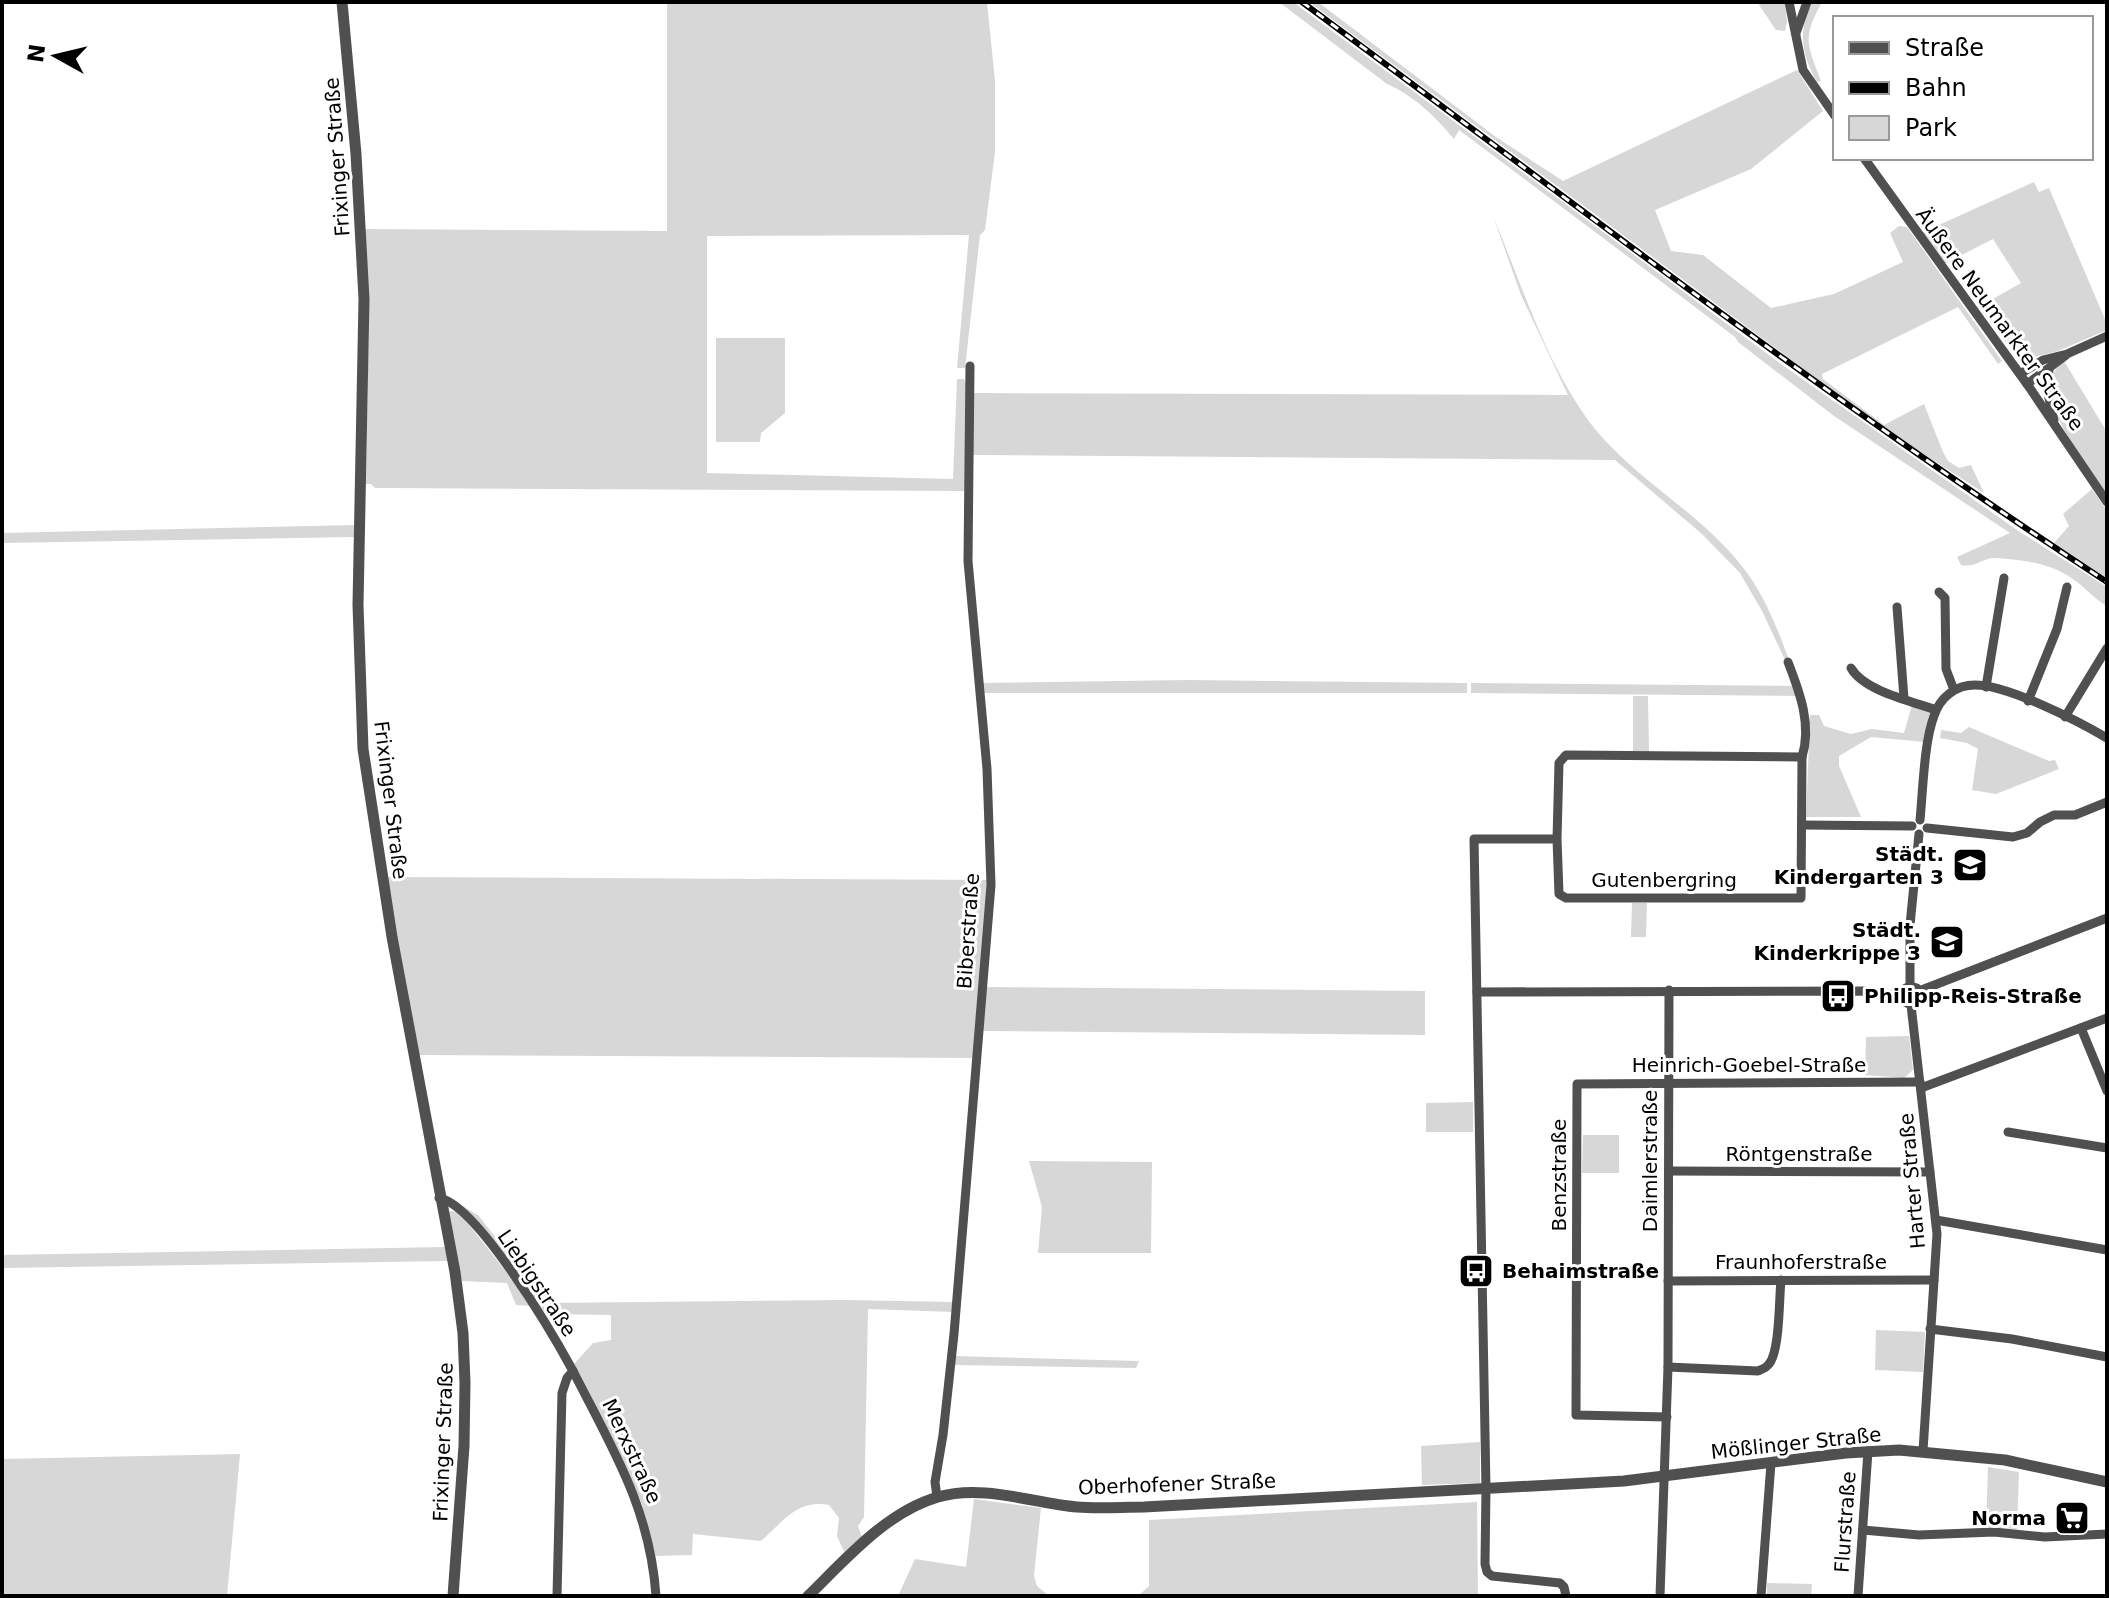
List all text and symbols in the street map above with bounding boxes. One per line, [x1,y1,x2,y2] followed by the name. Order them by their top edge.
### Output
[16,16,96,96] north arrow
[1833,16,2093,160] legend
[1905,34,1984,62] text: Straße
[23,42,50,64] text: N
[1905,74,1967,102] text: Bahn
[319,77,355,237] street label: Frixinger Straße
[1905,114,1957,142] text: Park
[1911,203,2089,435] street label: Äußere Neumarkter Straße
[369,719,413,881] street label: Frixinger Straße
[1774,842,1944,889] place label: Städt. Kindergarten 3
[1951,846,1989,884] school or university icon: Städt. Kindergarten 3
[1591,868,1737,892] street label: Gutenbergring
[952,872,984,990] street label: Biberstraße
[1754,918,1921,965] place label: Städt. Kinderkrippe 3
[1928,923,1966,961] school or university icon: Städt. Kinderkrippe 3
[1819,977,1857,1015] bus stop icon: Philipp-Reis-Straße
[1864,984,2082,1008] place label: Philipp-Reis-Straße
[1632,1053,1866,1077] street label: Heinrich-Goebel-Straße
[1638,1090,1662,1232] street label: Daimlerstraße
[1894,1112,1930,1250] street label: Harter Straße
[1547,1119,1571,1231] street label: Benzstraße
[1725,1142,1873,1166] street label: Röntgenstraße
[492,1225,582,1341] street label: Liebigstraße
[1715,1250,1887,1274] street label: Fraunhoferstraße
[1457,1252,1495,1290] bus stop icon: Behaimstraße
[1502,1259,1659,1283] place label: Behaimstraße
[428,1362,458,1522] street label: Frixinger Straße
[597,1395,667,1507] street label: Merxstraße
[1710,1422,1882,1464] street label: Mößlinger Straße
[1077,1469,1277,1499] street label: Oberhofener Straße
[1829,1470,1861,1574] street label: Flurstraße
[2053,1499,2091,1537] supermarket icon: Norma
[1971,1506,2046,1530] place label: Norma

